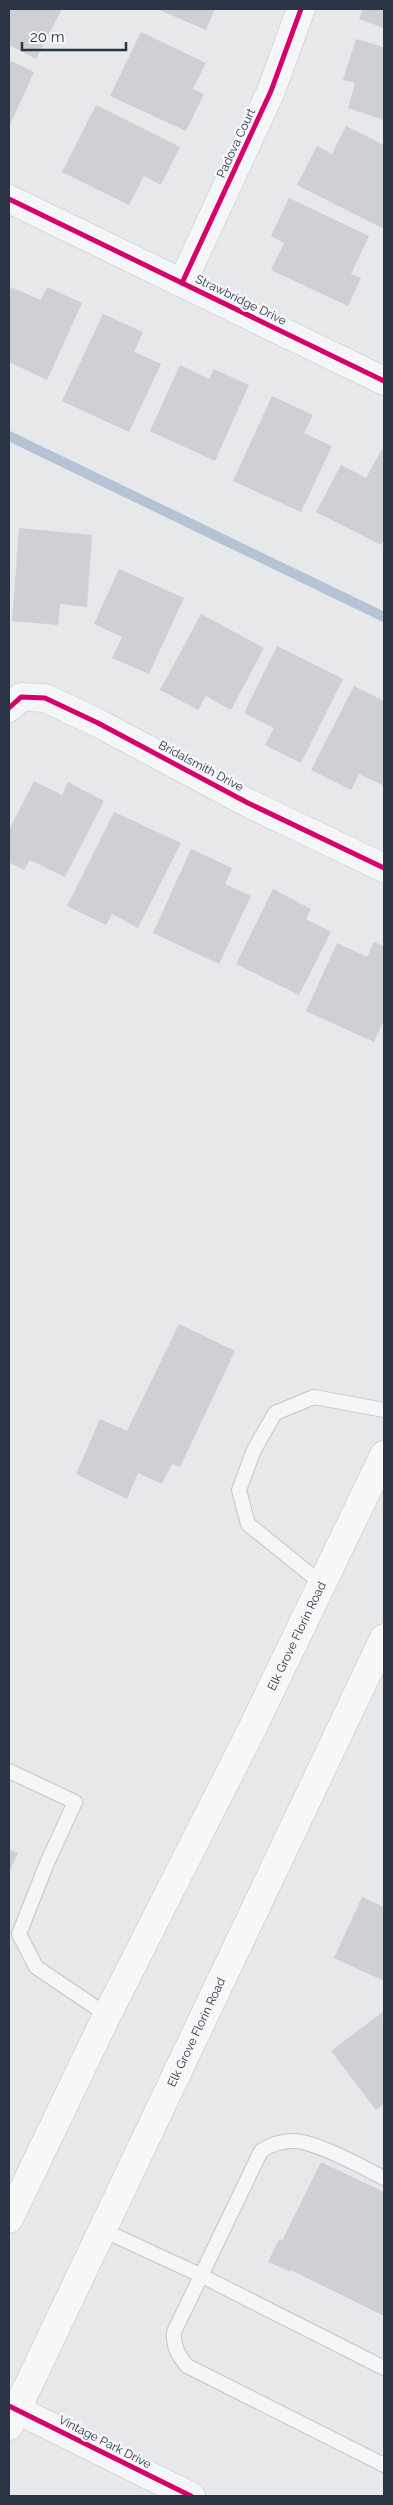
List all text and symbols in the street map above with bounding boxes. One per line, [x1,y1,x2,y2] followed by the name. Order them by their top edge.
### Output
[22,20,126,52] scale bar
[30,28,65,46] text: 20 m
[214,106,258,180] street label: Padova Court
[193,272,289,328] street label: Strawbridge Drive
[156,738,246,794] street label: Bridalsmith Drive
[265,1580,329,1693] street label: Elk Grove Florin Road
[164,1976,228,2089] street label: Elk Grove Florin Road
[56,2413,154,2471] street label: Vintage Park Drive

